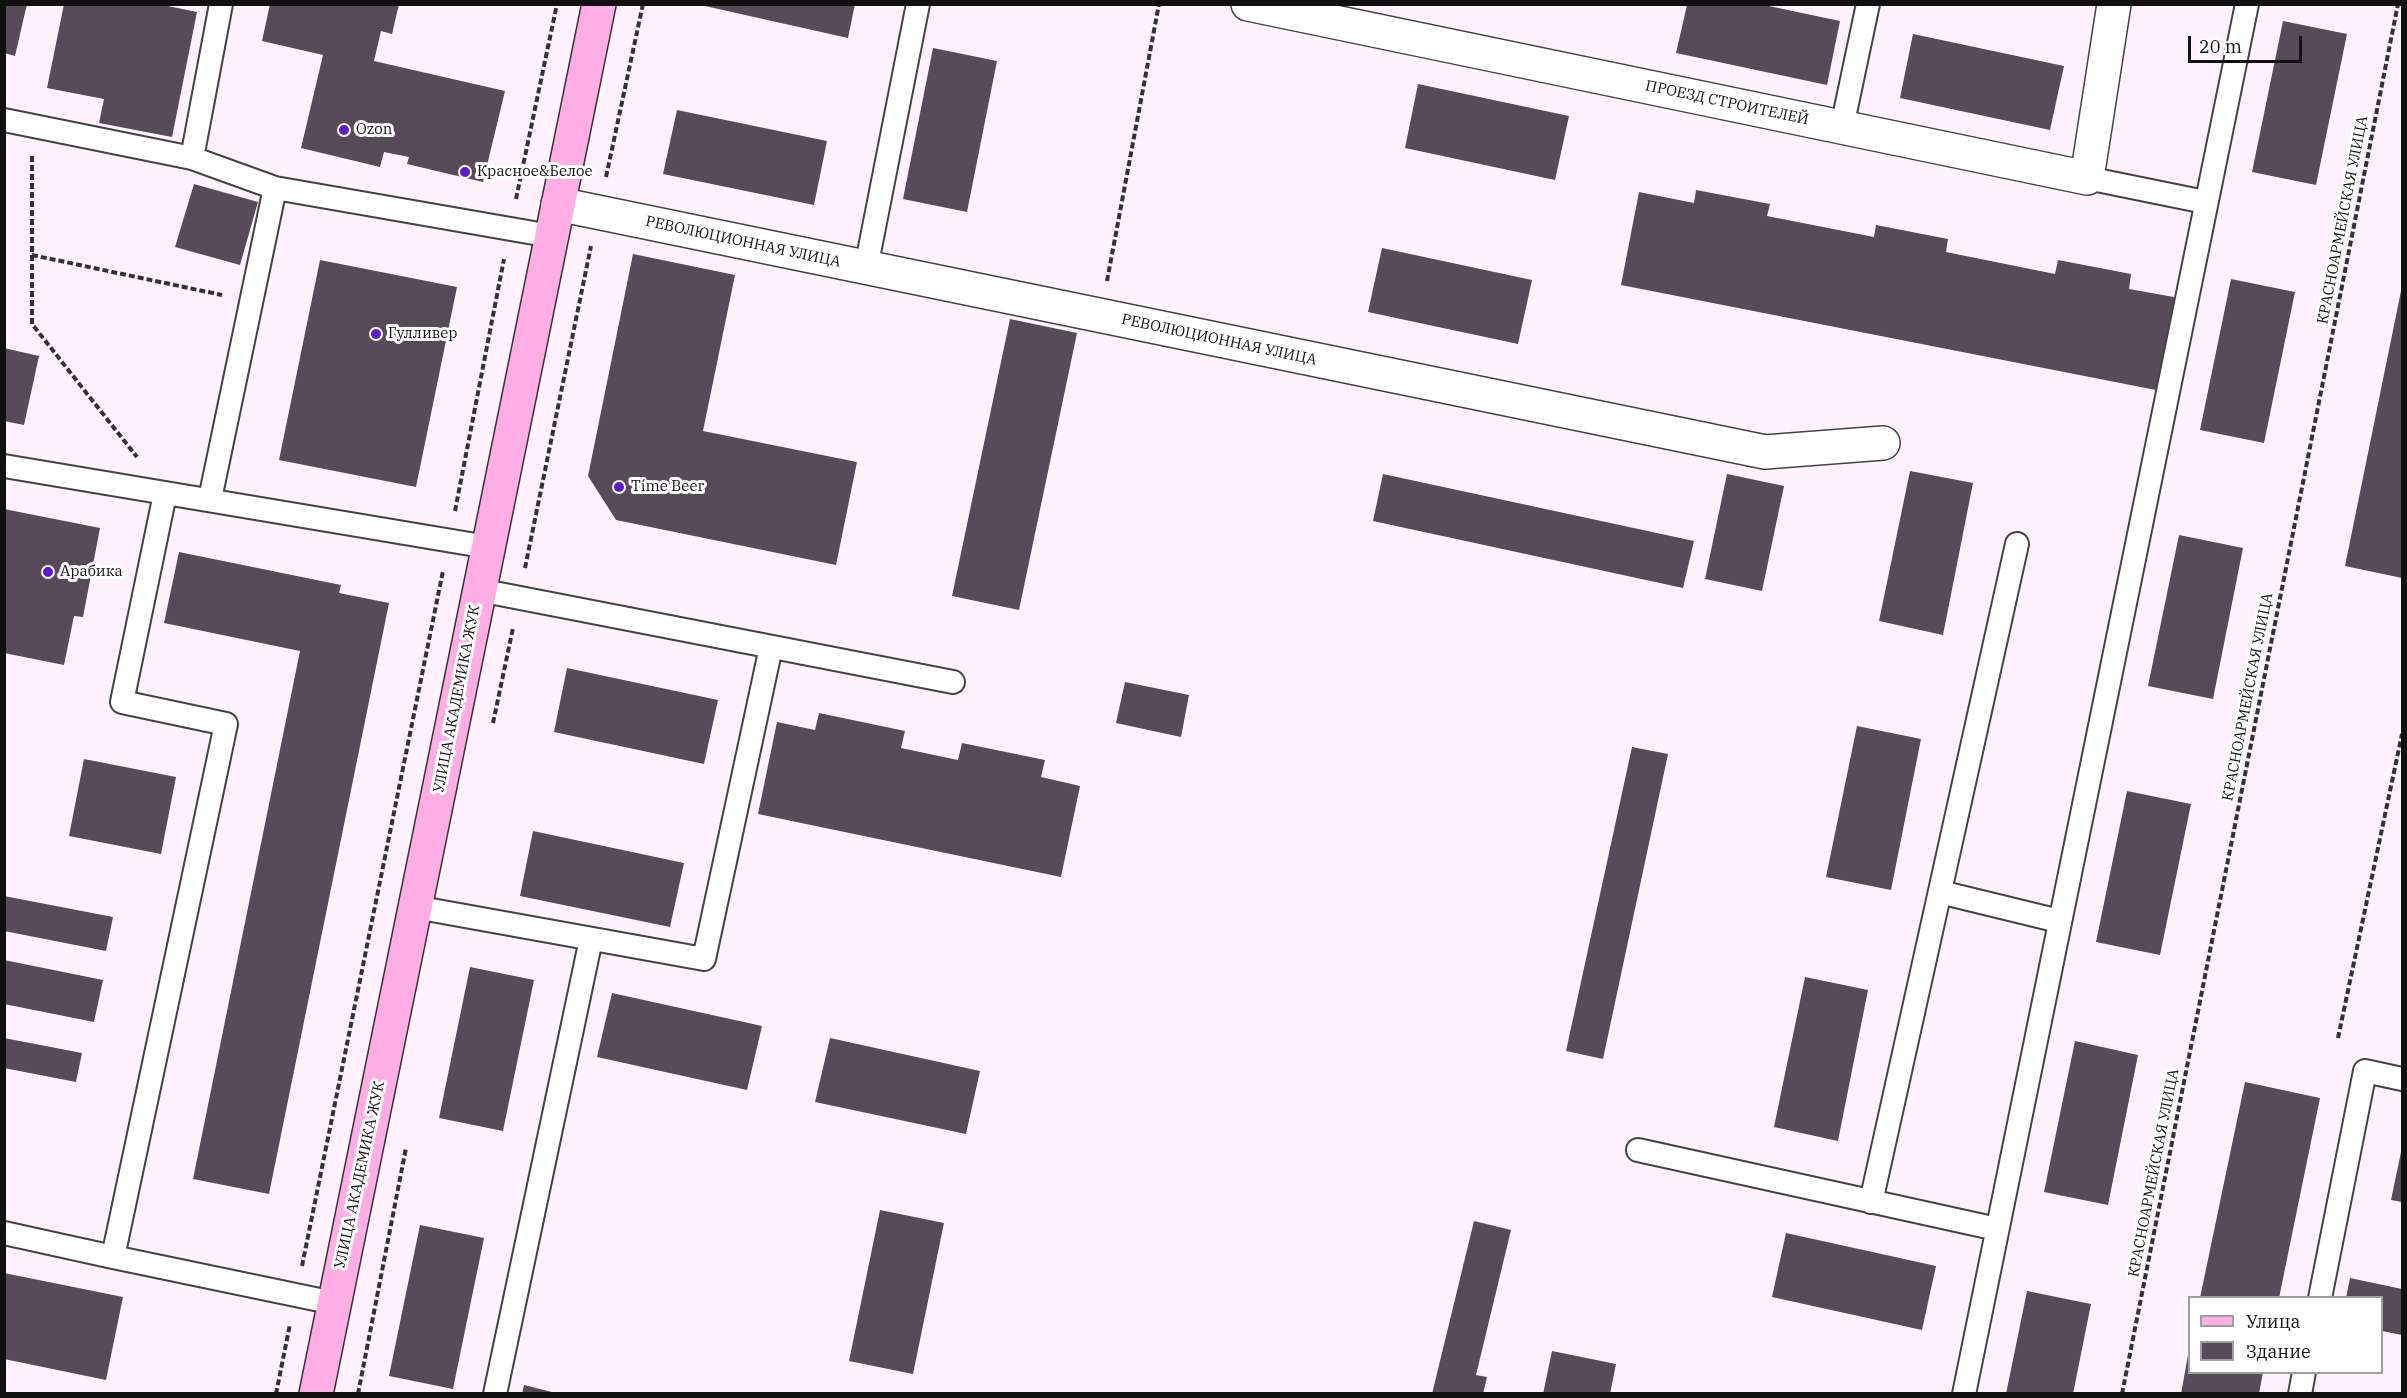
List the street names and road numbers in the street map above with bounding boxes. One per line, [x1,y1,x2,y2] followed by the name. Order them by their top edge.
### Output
[1644,77,1810,129] street label: ПРОЕЗД СТРОИТЕЛЕЙ
[2314,114,2372,326] street label: КРАСНОАРМЕЙСКАЯ УЛИЦА
[644,213,842,271] street label: РЕВОЛЮЦИОННАЯ УЛИЦА
[1120,311,1318,369] street label: РЕВОЛЮЦИОННАЯ УЛИЦА
[2219,591,2277,803] street label: КРАСНОАРМЕЙСКАЯ УЛИЦА
[430,604,484,794] street label: УЛИЦА АКАДЕМИКА ЖУК
[2125,1067,2183,1279] street label: КРАСНОАРМЕЙСКАЯ УЛИЦА
[331,1080,389,1270] street label: УЛИЦА АКАДЕМИКА ЖУК

